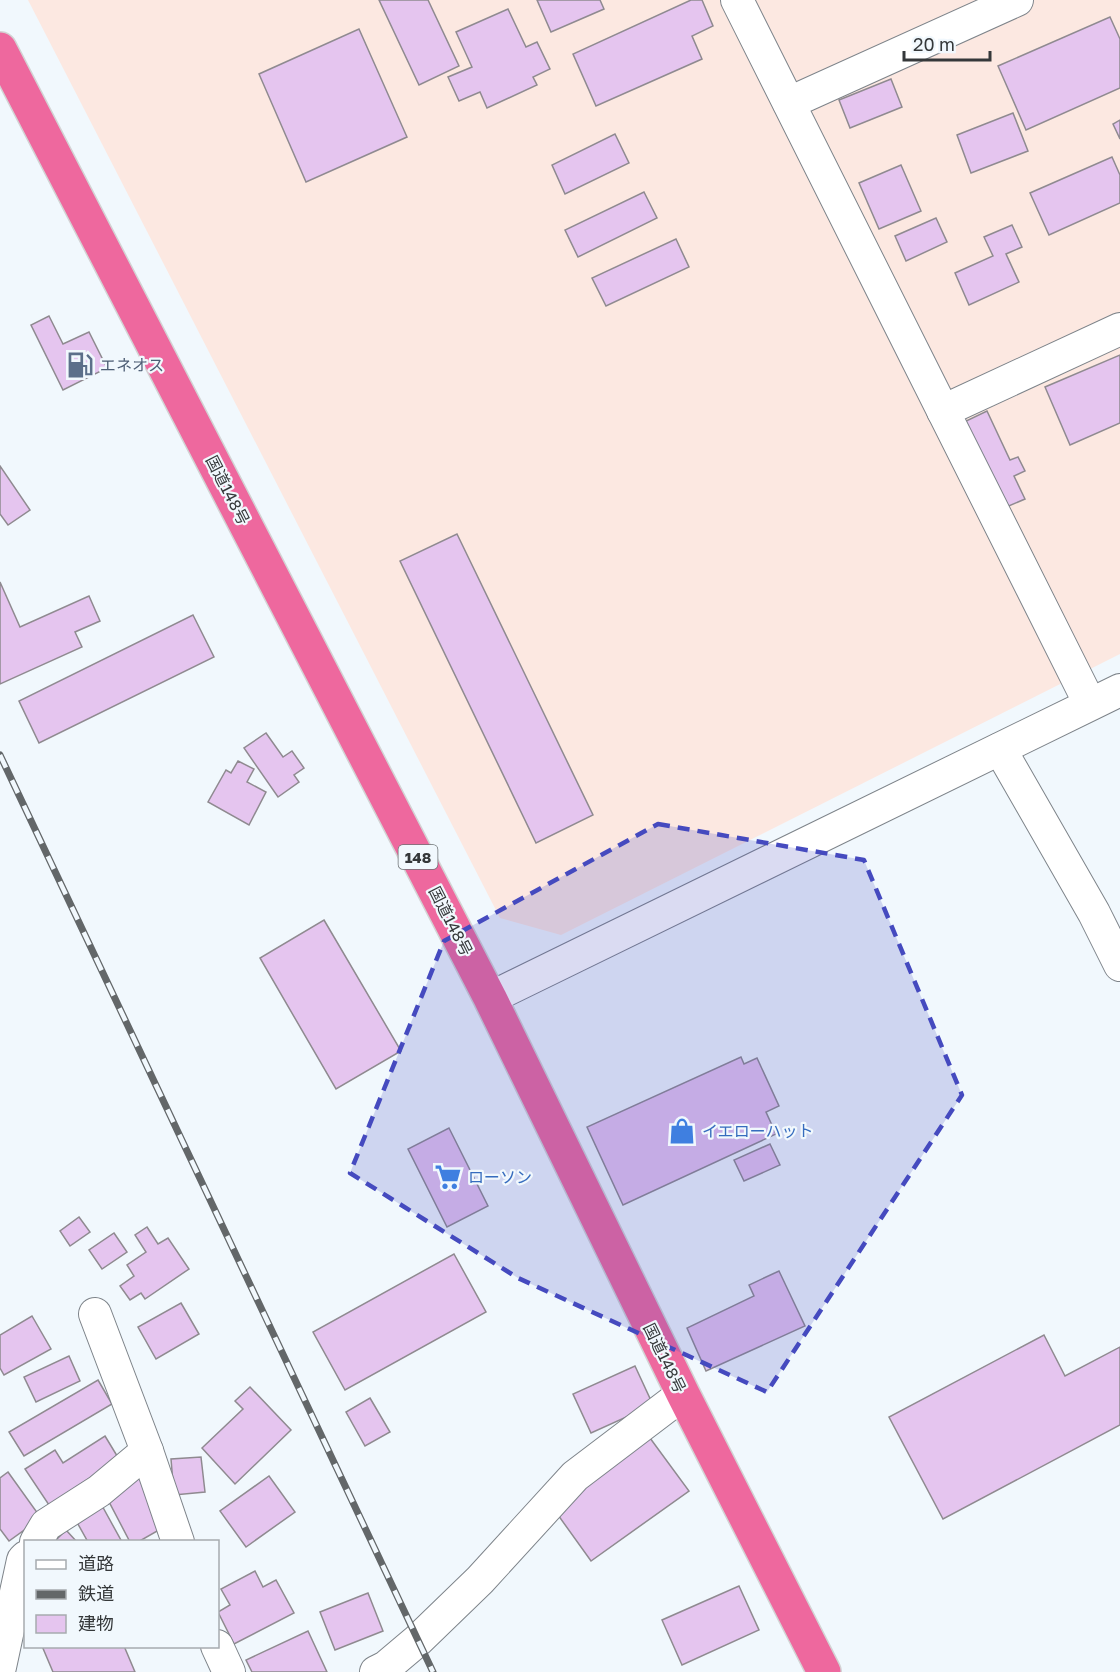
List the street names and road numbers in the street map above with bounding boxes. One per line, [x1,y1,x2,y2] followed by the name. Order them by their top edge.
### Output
[202,452,254,528] street label: 国道148号
[398,845,438,869] road number: 148
[425,883,477,959] street label: 国道148号
[640,1320,690,1396] street label: 国道148号

